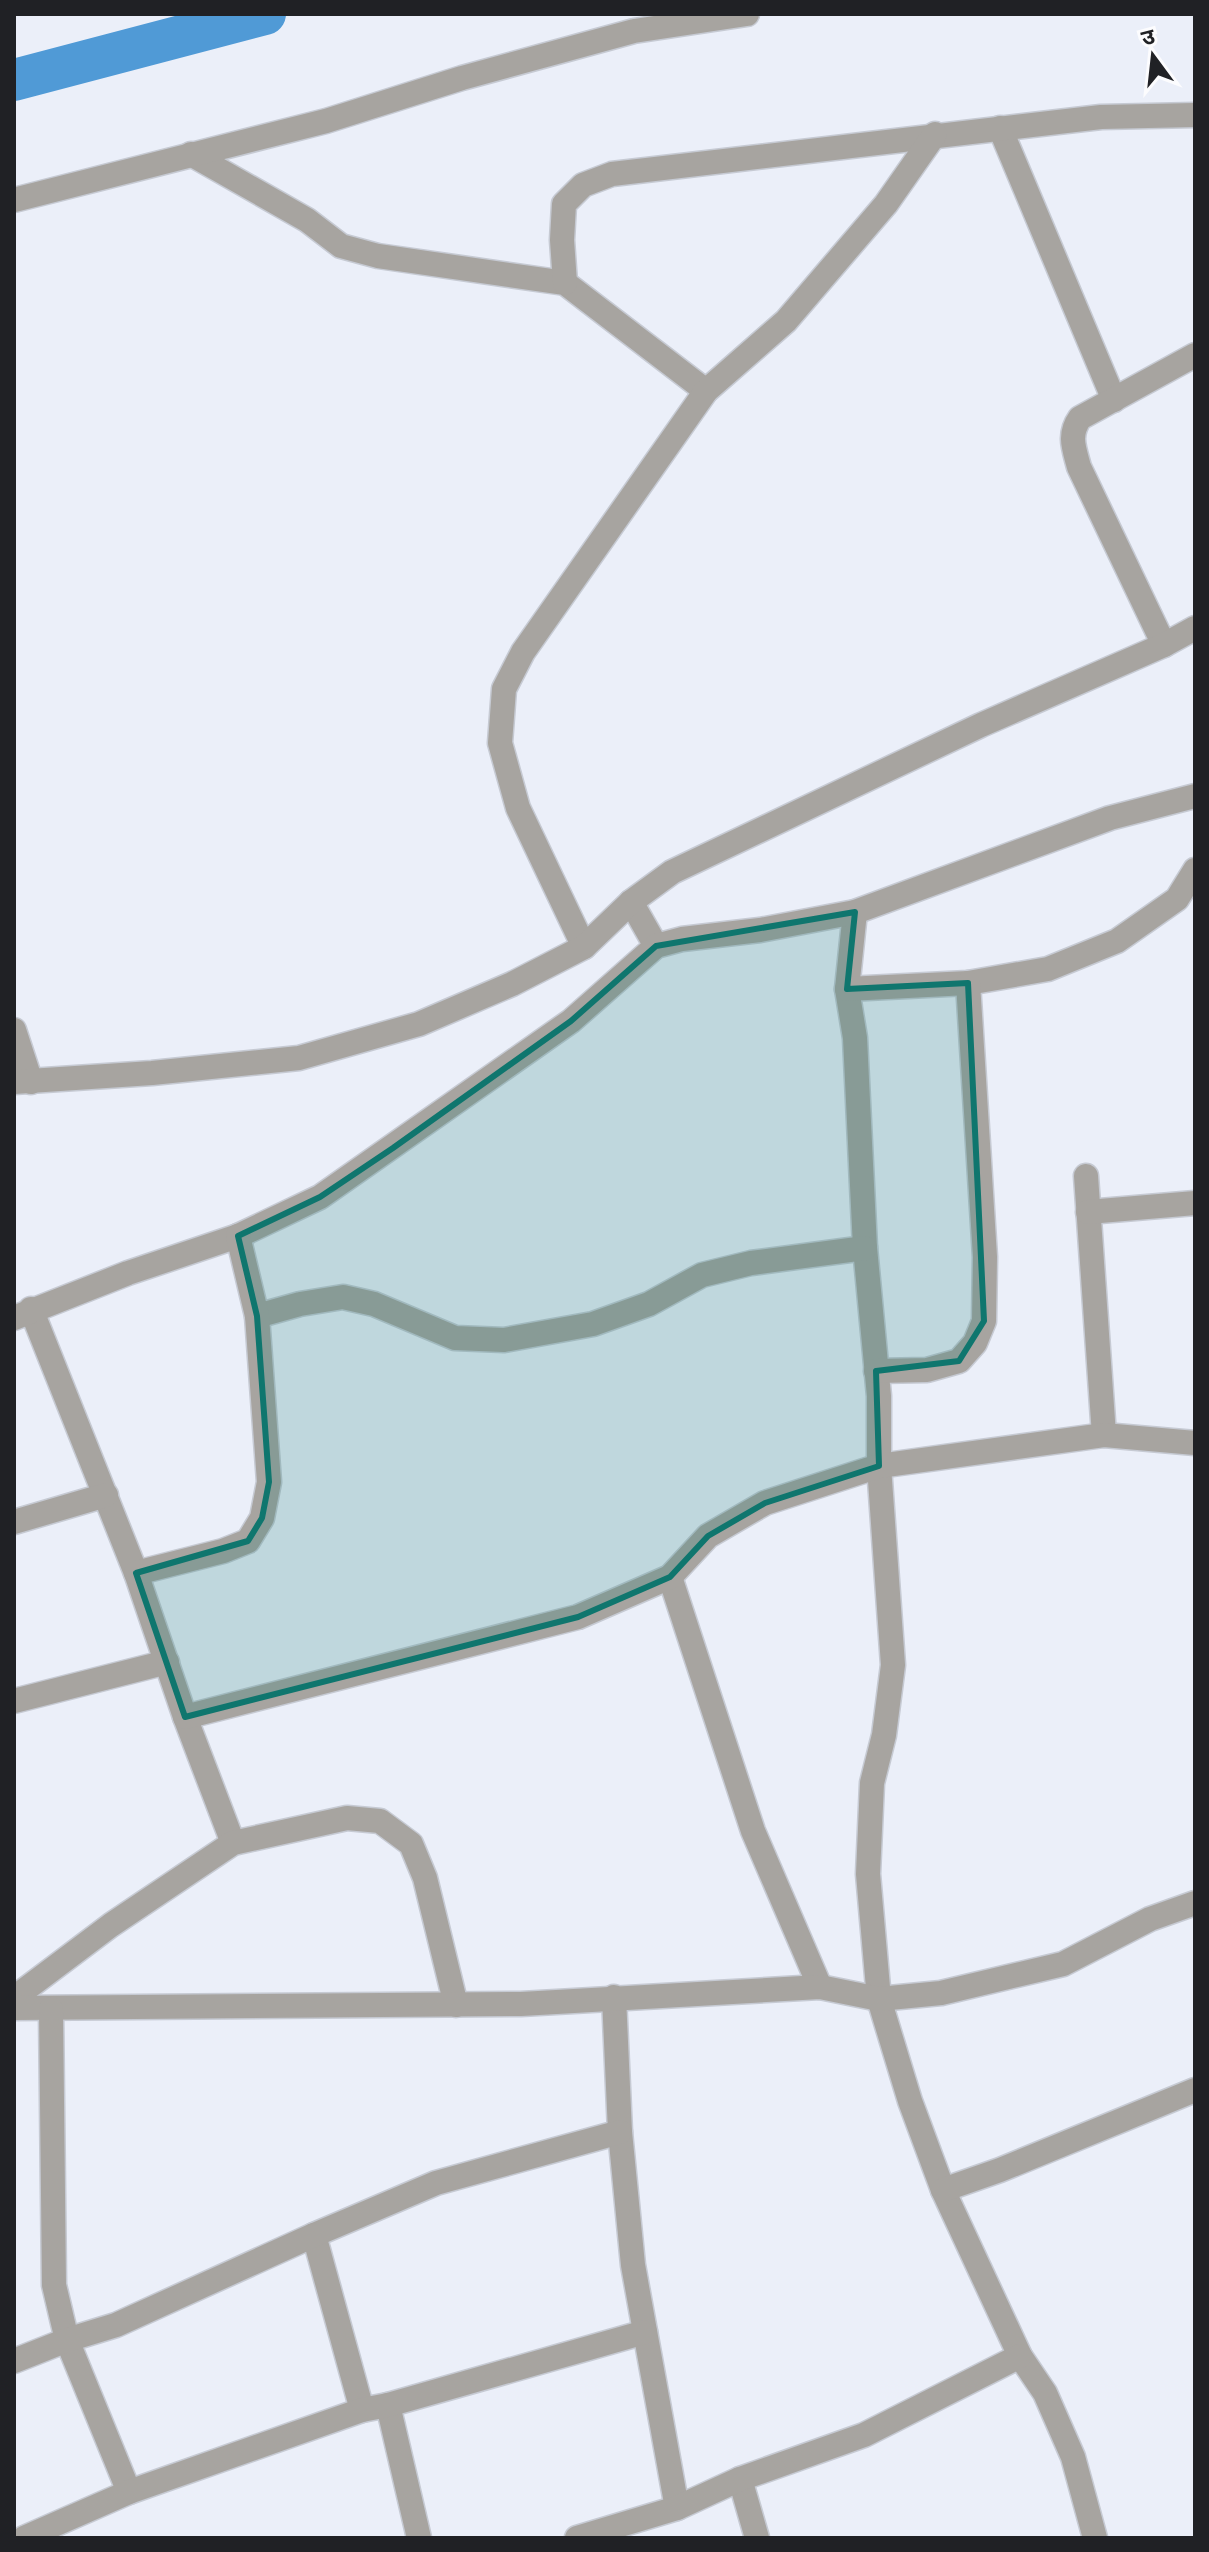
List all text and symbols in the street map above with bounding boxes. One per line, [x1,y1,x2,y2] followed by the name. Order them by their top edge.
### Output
[1113,16,1193,96] north arrow
[1138,21,1159,52] text: उ

